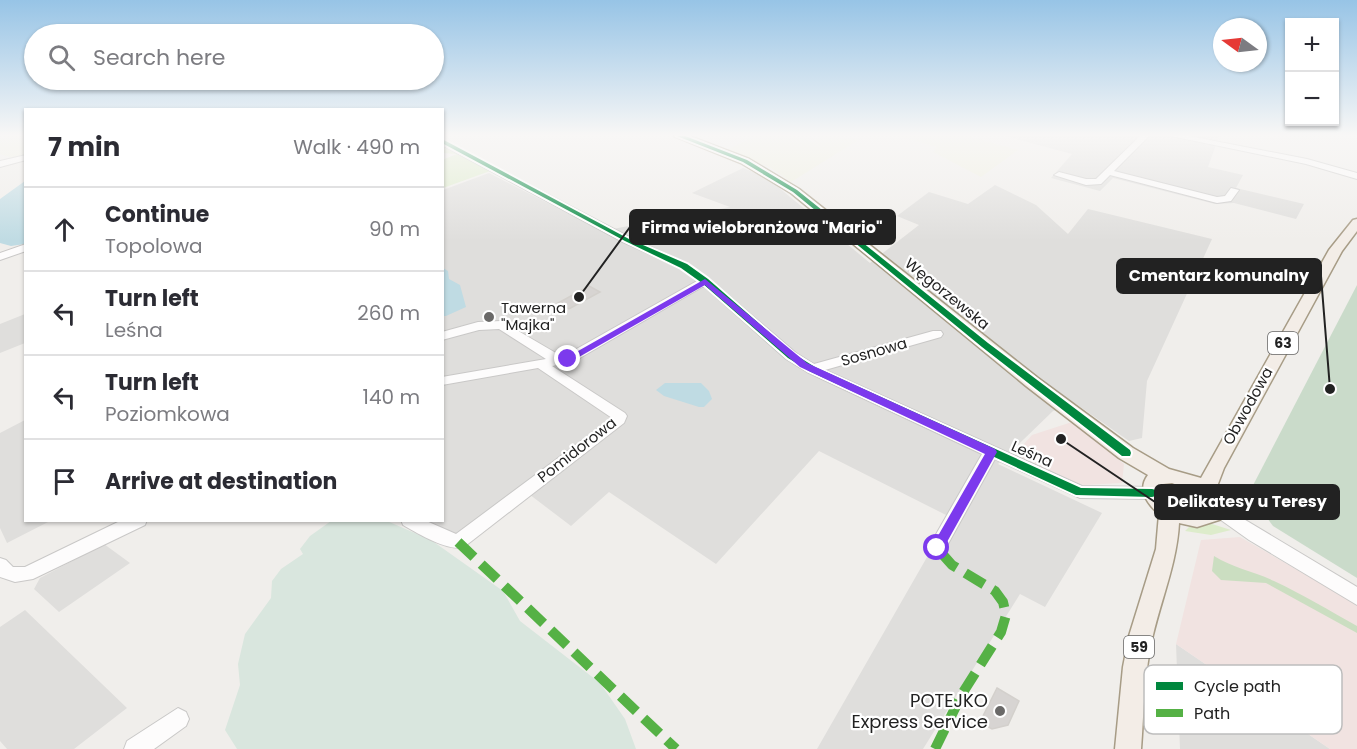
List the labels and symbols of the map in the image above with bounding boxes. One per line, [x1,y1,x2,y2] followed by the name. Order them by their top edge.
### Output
[1213,18,1267,72] north arrow
[630,210,895,244] callout: Firma wielobranżowa "Mario"
[642,216,882,239] text: Firma wielobranżowa "Mario"
[901,253,994,334] street label: Węgorzewska
[1117,259,1321,293] callout: Cmentarz komunalny
[1129,264,1310,287] text: Cmentarz komunalny
[501,297,566,335] place label: Tawerna "Majka"
[482,310,496,324] marker: Tawerna "Majka"
[838,332,909,371] street label: Sosnowa
[1268,332,1298,354] road number: 63
[554,345,580,371] route end
[1218,363,1278,448] street label: Obwodowa
[533,412,621,487] street label: Pomidorowa
[1008,435,1056,472] street label: Leśna
[1155,485,1339,519] callout: Delikatesy u Teresy
[1167,490,1328,513] text: Delikatesy u Teresy
[923,534,949,560] route start
[1124,636,1154,658] road number: 59
[1144,665,1342,734] legend
[1194,675,1281,698] text: Cycle path
[851,688,988,734] place label: POTEJKO Express Service
[1194,702,1230,725] text: Path
[993,704,1007,718] marker: POTEJKO Express Service

